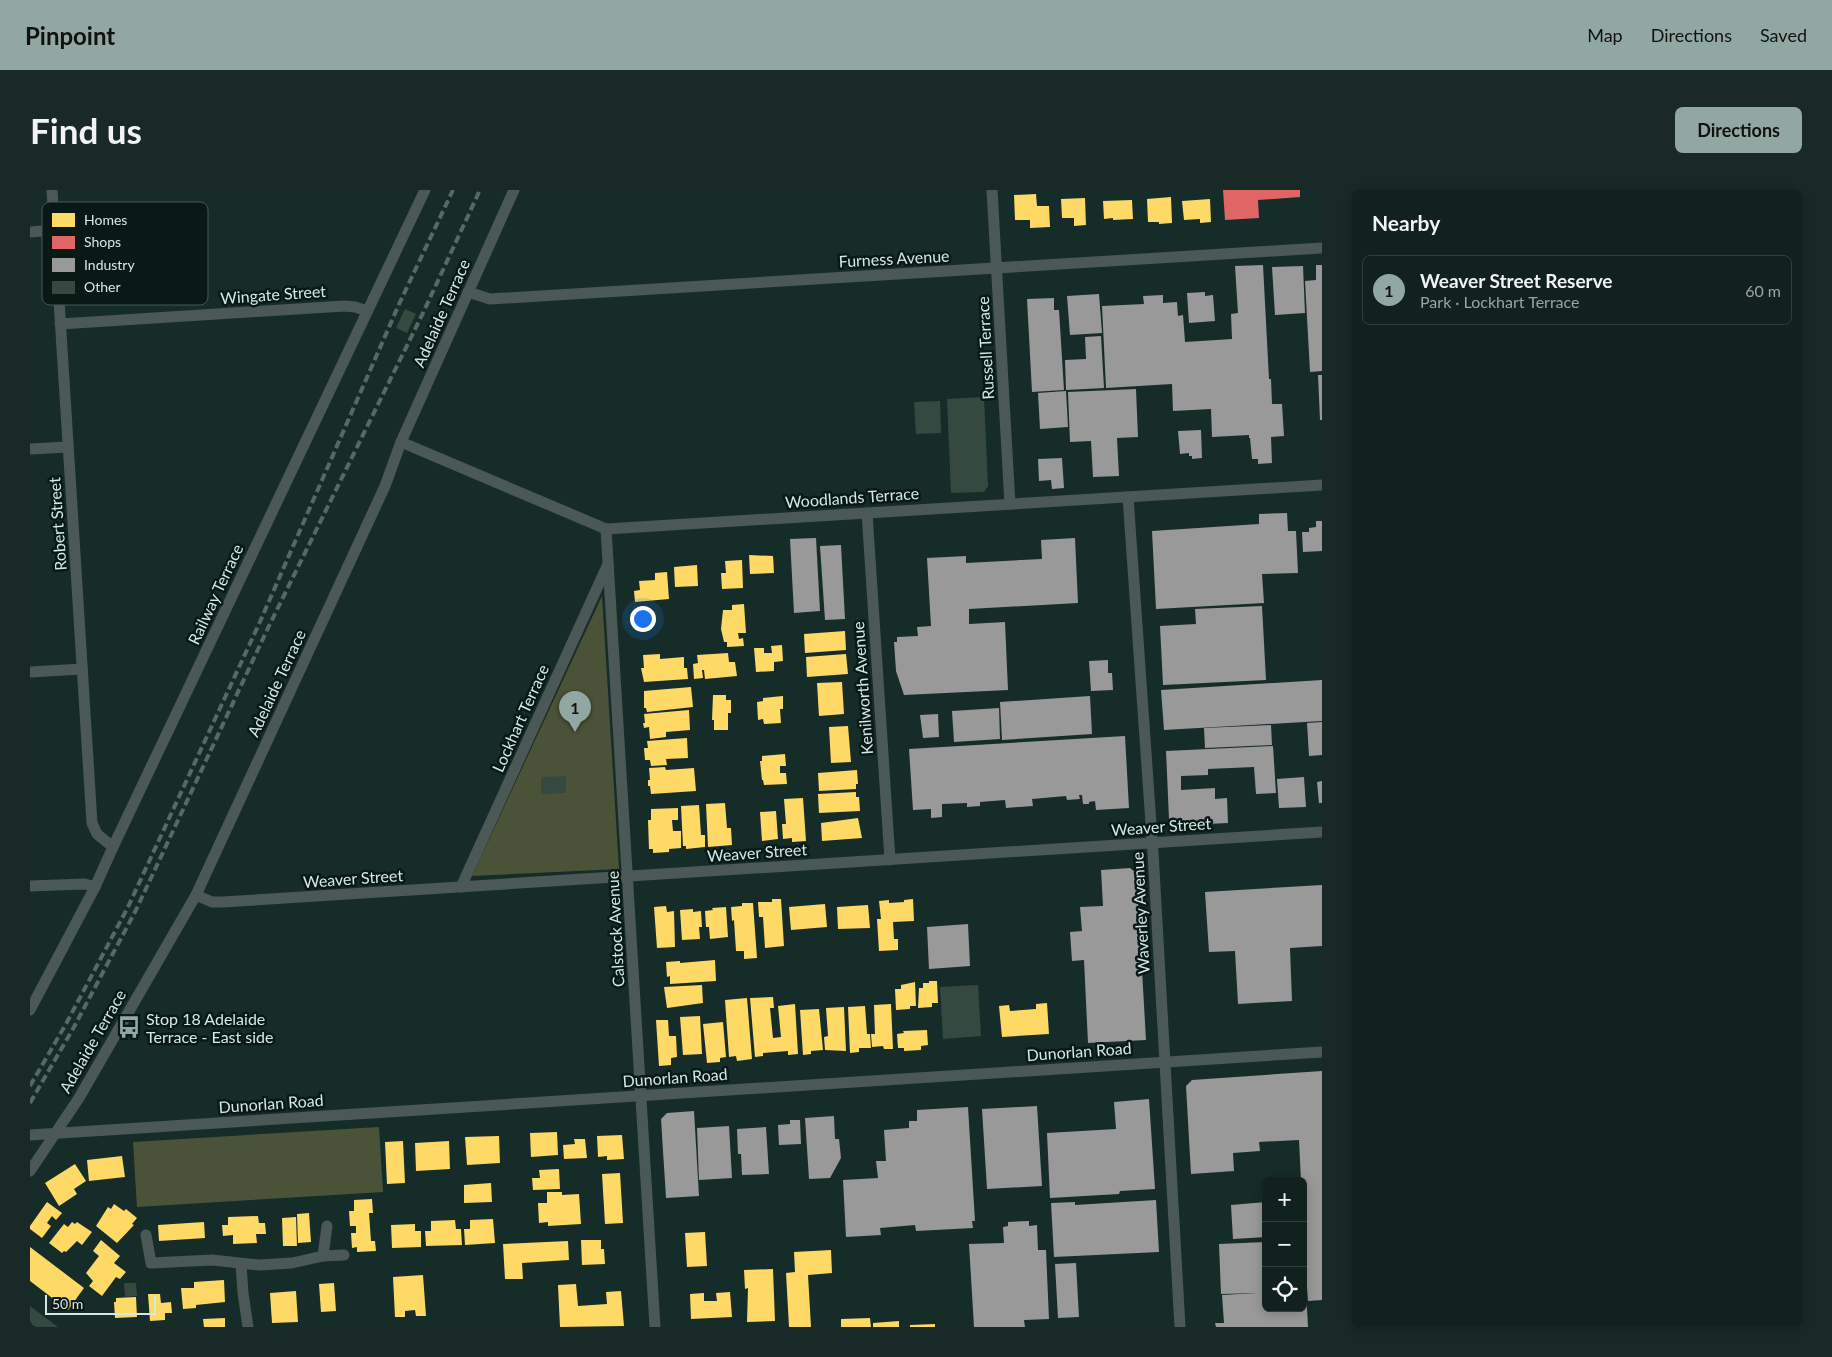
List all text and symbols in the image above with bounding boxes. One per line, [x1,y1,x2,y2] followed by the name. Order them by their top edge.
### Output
[25,21,115,50] text: Pinpoint
[1587,24,1623,46] text: Map
[1651,24,1732,46] text: Directions
[1760,24,1807,46] text: Saved
[1675,107,1802,153] button: Directions
[30,109,142,151] text: Find us
[42,202,208,305] legend
[1372,210,1440,235] text: Nearby
[84,211,127,228] text: Homes
[84,233,121,250] text: Shops
[838,246,950,270] street label: Furness Avenue
[84,256,135,273] text: Industry
[409,256,473,370] street label: Adelaide Terrace
[1420,269,1613,292] text: Weaver Street Reserve
[84,278,121,295] text: Other
[220,281,327,307] street label: Wingate Street
[1384,281,1394,300] text: 1
[1745,281,1781,300] text: 60 m
[1420,292,1580,311] text: Park · Lockhart Terrace
[973,296,997,400] street label: Russell Terrace
[44,476,70,571] street label: Robert Street
[784,483,920,511] street label: Woodlands Terrace
[183,541,247,647] street label: Railway Terrace
[630,606,656,632] your location
[848,621,876,755] street label: Kenilworth Avenue
[243,626,309,740] street label: Adelaide Terrace
[488,661,552,775] street label: Lockhart Terrace
[559,691,591,732] pin: 1
[1110,813,1212,839] street label: Weaver Street
[706,839,808,865] street label: Weaver Street
[1127,852,1153,974] street label: Waverley Avenue
[302,865,404,891] street label: Weaver Street
[602,870,628,988] street label: Calstock Avenue
[55,986,129,1096] street label: Adelaide Terrace
[146,1009,274,1046] place label: Stop 18 Adelaide Terrace - East side
[116,1014,142,1040] bus stop icon: Stop 18 Adelaide Terrace - East side
[1026,1038,1132,1064] street label: Dunorlan Road
[622,1064,728,1090] street label: Dunorlan Road
[218,1090,324,1116] street label: Dunorlan Road
[1262,1177,1307,1312] map controls
[1262,1177,1307,1222] button: +
[1262,1222,1307,1267] button: −
[1262,1267,1307,1312] button: locate
[45,1292,156,1315] scale bar
[52,1295,83,1312] text: 50 m

